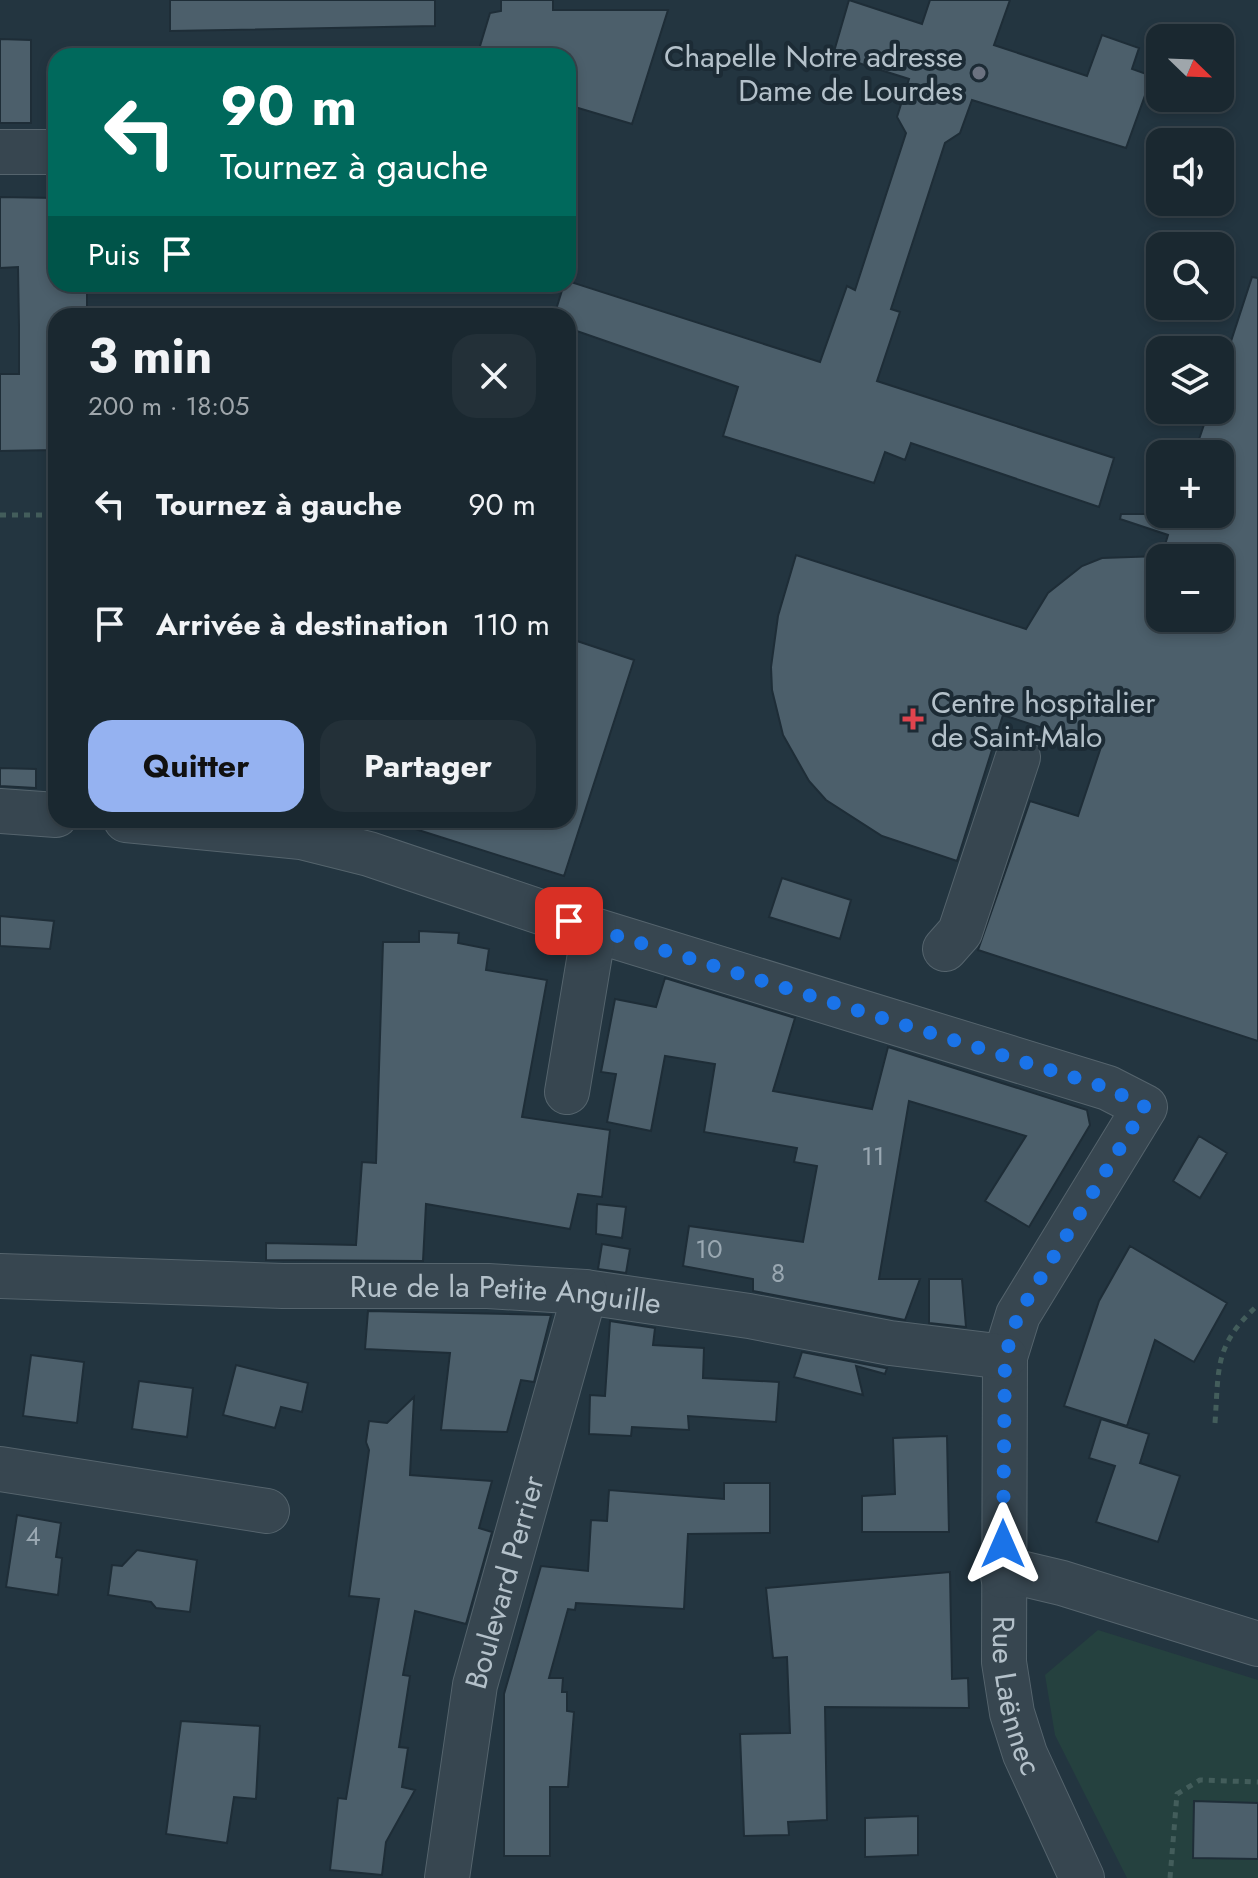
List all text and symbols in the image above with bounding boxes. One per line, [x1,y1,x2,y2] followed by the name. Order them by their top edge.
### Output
[1146,24,1234,112] north arrow
[1146,24,1234,632] map controls
[664,35,963,112] place label: Chapelle Notre adresse Dame de Lourdes
[970,64,988,82] marker: Chapelle Notre adresse Dame de Lourdes
[220,65,357,146] text: 90 m
[88,80,192,184] icon: left
[1146,128,1234,216] button: sound
[220,140,488,192] text: Tournez à gauche
[155,232,199,276] icon: arrive
[1146,232,1234,320] button: search
[88,233,139,276] text: Puis
[88,322,212,391] text: 3 min
[452,334,536,418] button: close
[1146,336,1234,424] button: layers
[88,387,249,425] text: 200 m · 18:05
[1146,440,1234,528] button: +
[88,482,132,526] icon: left
[156,483,402,526] text: Tournez à gauche
[468,483,536,526] text: 90 m
[1146,544,1234,632] button: −
[88,602,132,646] icon: arrive
[156,603,448,646] text: Arrivée à destination
[472,603,550,646] text: 110 m
[931,681,1156,758] place label: Centre hospitalier de Saint-Malo
[902,708,924,730] marker: Centre hospitalier de Saint-Malo
[88,720,304,812] button: Quitter
[320,720,536,812] button: Partager
[535,887,603,955] pin
[547,899,591,943] icon: arrive
[861,1137,885,1175] house number: 11
[695,1230,723,1268] house number: 10
[771,1254,785,1292] house number: 8
[350,1265,664,1324] street label: Rue de la Petite Anguille
[453,1470,554,1694] street label: Boulevard Perrier
[961,1502,1045,1586] position arrow
[25,1517,41,1555] house number: 4
[982,1616,1053,1782] street label: Rue Laënnec

